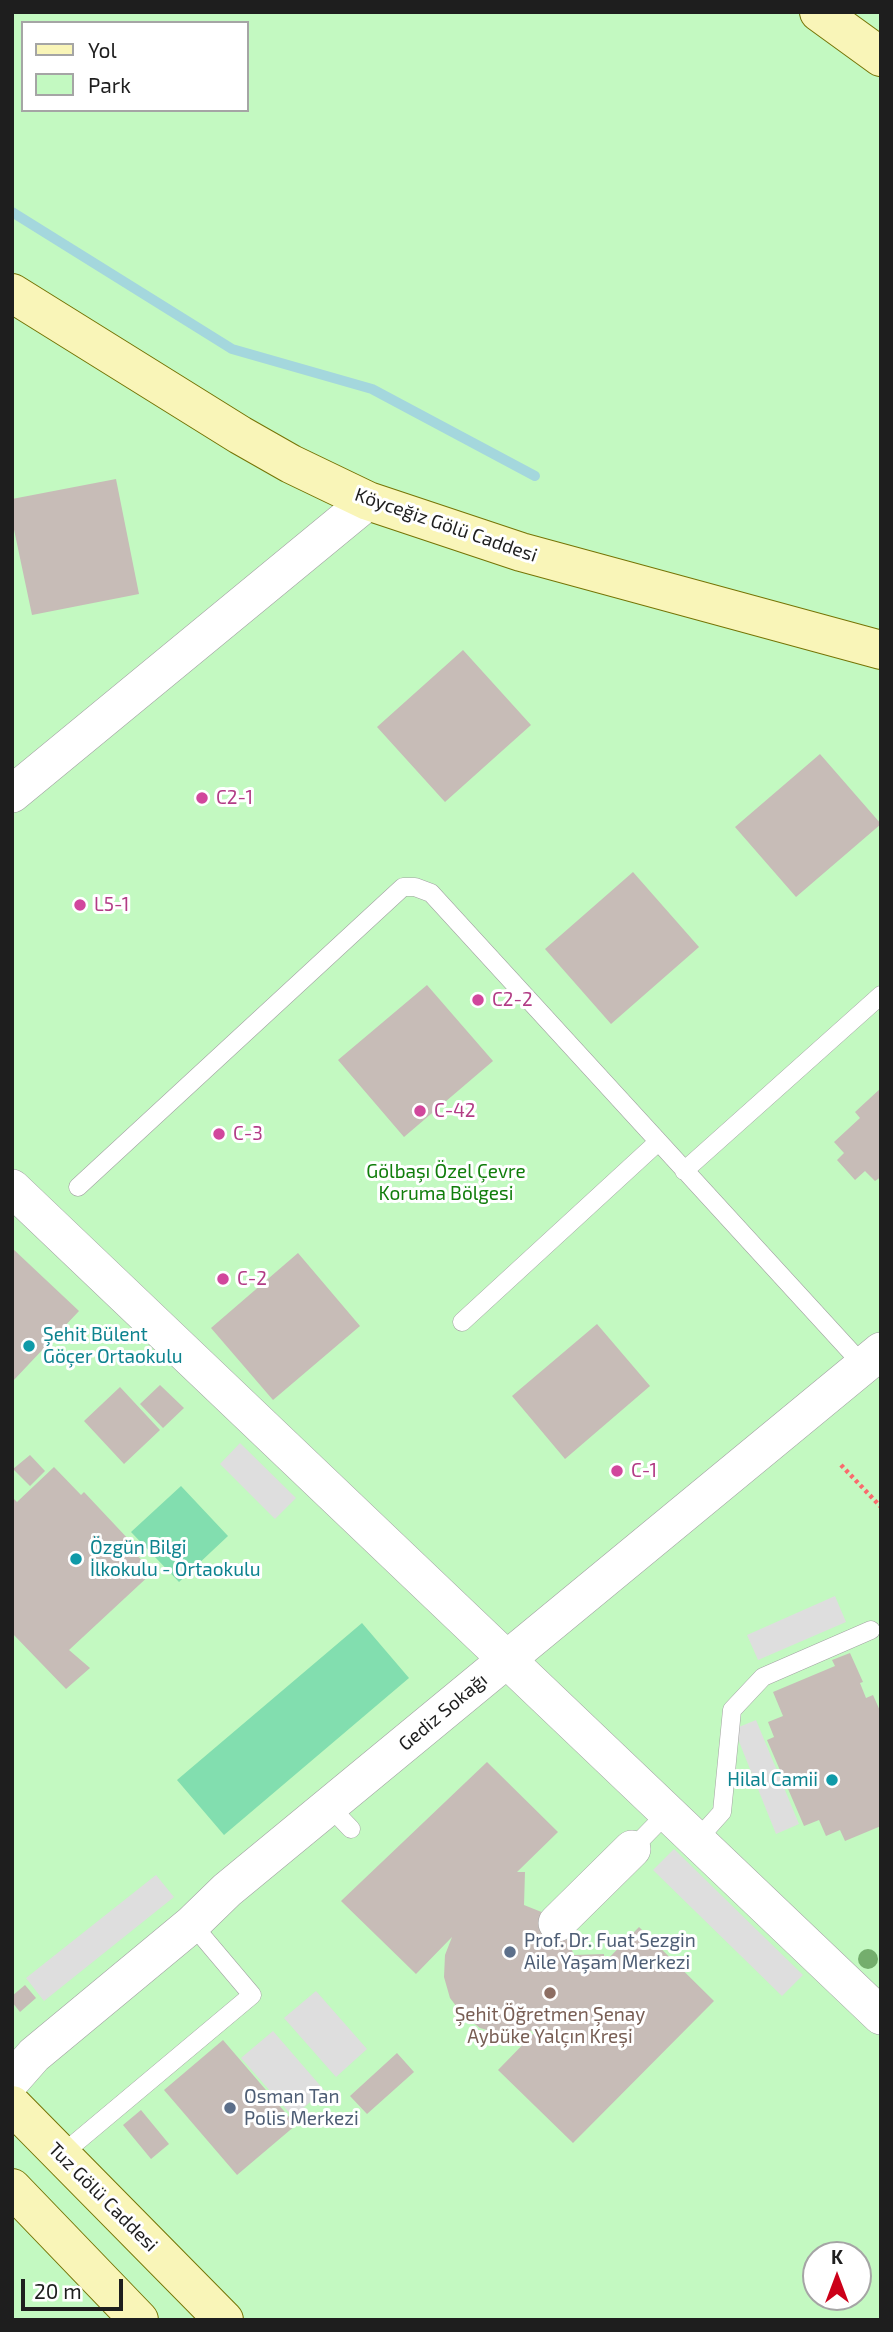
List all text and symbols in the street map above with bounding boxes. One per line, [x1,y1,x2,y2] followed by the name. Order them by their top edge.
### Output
[21,21,248,112] legend
[88,37,117,62] text: Yol
[88,72,131,97] text: Park
[352,483,540,567] street label: Köyceğiz Gölü Caddesi
[216,787,253,809] place label: C2-1
[194,790,210,806] marker: C2-1
[94,894,129,916] place label: L5-1
[72,897,88,913] marker: L5-1
[492,989,533,1011] place label: C2-2
[470,992,486,1008] marker: C2-2
[434,1100,476,1122] place label: C-42
[412,1103,428,1119] marker: C-42
[233,1123,263,1145] place label: C-3
[211,1126,227,1142] marker: C-3
[366,1161,526,1205] park label: Gölbaşı Özel Çevre Koruma Bölgesi
[237,1268,267,1290] place label: C-2
[215,1271,231,1287] marker: C-2
[43,1324,183,1368] place label: Şehit Bülent Göçer Ortaokulu
[21,1338,37,1354] marker: Şehit Bülent Göçer Ortaokulu
[631,1460,657,1482] place label: C-1
[609,1463,625,1479] marker: C-1
[90,1537,261,1581] place label: Özgün Bilgi İlkokulu - Ortaokulu
[68,1551,84,1567] marker: Özgün Bilgi İlkokulu - Ortaokulu
[394,1668,492,1756] street label: Gediz Sokağı
[727,1769,818,1791] place label: Hilal Camii
[824,1772,840,1788] marker: Hilal Camii
[524,1930,696,1974] place label: Prof. Dr. Fuat Sezgin Aile Yaşam Merkezi
[502,1944,518,1960] marker: Prof. Dr. Fuat Sezgin Aile Yaşam Merkezi
[542,1985,558,2001] marker: Şehit Öğretmen Şenay Aybüke Yalçın Kreşi
[455,2004,645,2048] place label: Şehit Öğretmen Şenay Aybüke Yalçın Kreşi
[244,2086,359,2130] place label: Osman Tan Polis Merkezi
[222,2100,238,2116] marker: Osman Tan Polis Merkezi
[44,2138,162,2256] street label: Tuz Gölü Caddesi
[802,2241,872,2311] north arrow
[831,2245,843,2268] text: K
[24,2266,126,2310] scale bar
[34,2278,82,2303] text: 20 m

